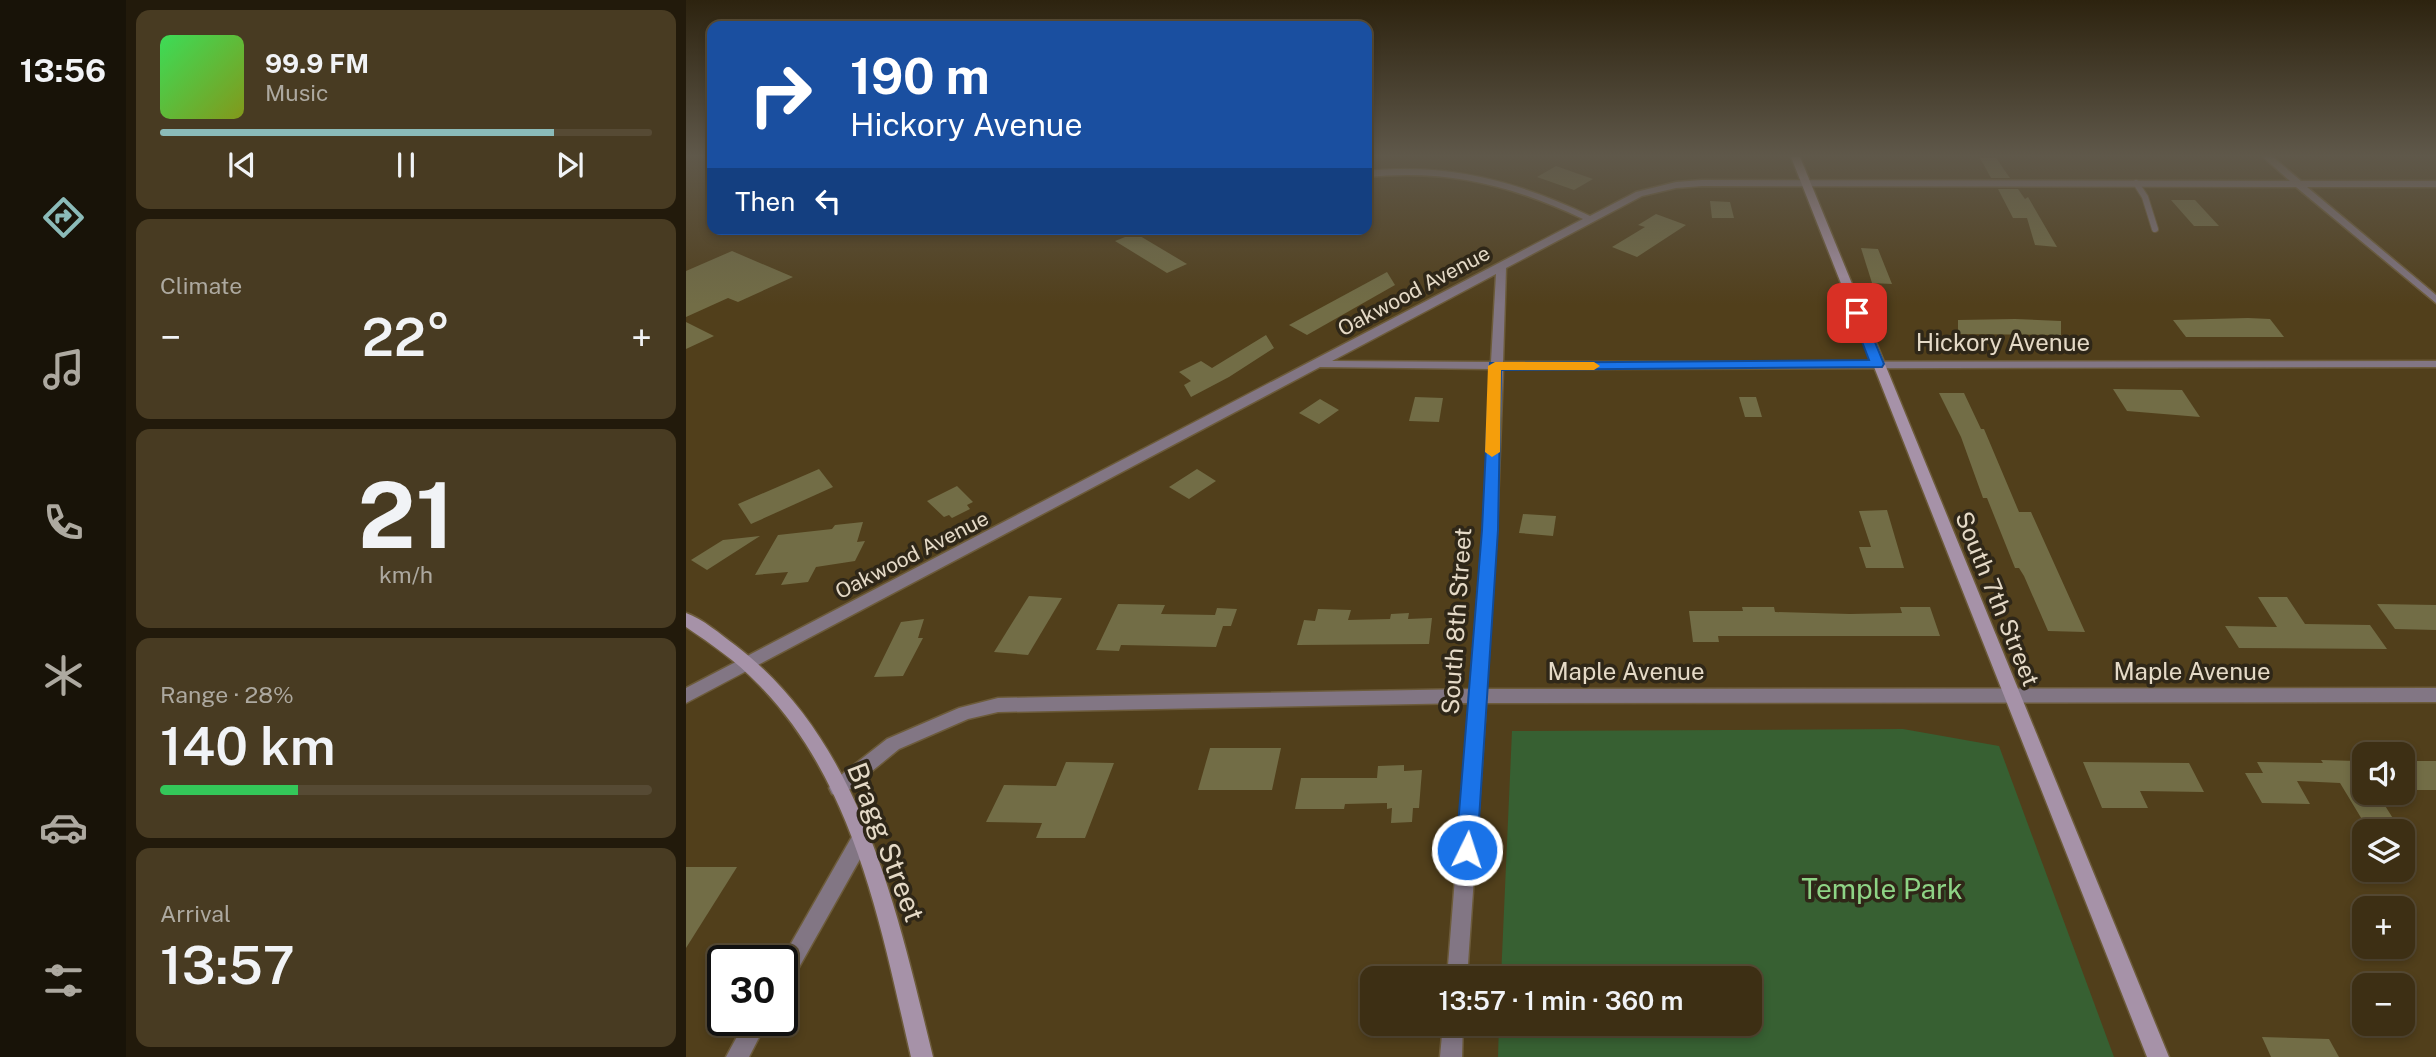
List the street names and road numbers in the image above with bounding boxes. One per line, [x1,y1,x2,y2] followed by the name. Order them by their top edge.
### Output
[1333,240,1494,341] street label: Oakwood Avenue
[1916,328,2090,356] street label: Hickory Avenue
[831,505,993,604] street label: Oakwood Avenue
[1950,507,2046,690] street label: South 7th Street
[1436,527,1476,715] street label: South 8th Street
[1547,657,1705,685] street label: Maple Avenue
[2113,657,2271,685] street label: Maple Avenue
[841,758,932,926] street label: Bragg Street

